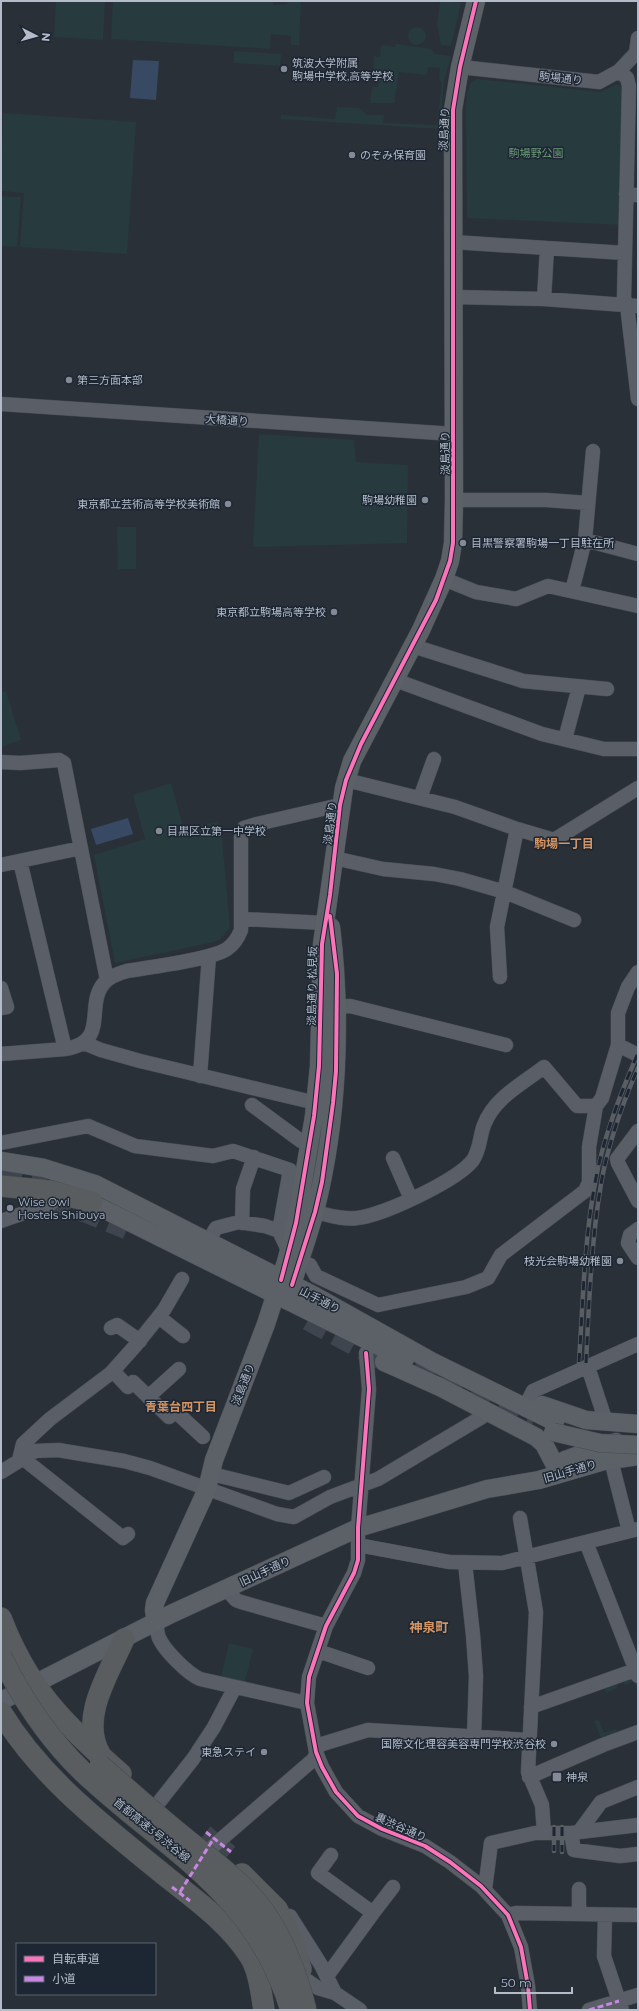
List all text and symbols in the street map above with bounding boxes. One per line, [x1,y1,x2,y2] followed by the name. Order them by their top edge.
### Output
[16,16,56,56] north arrow
[39,32,53,42] text: N
[292,56,393,83] place label: 筑波大学附属 駒場中学校,高等学校
[279,64,289,74] marker: 筑波大学附属 駒場中学校,高等学校
[538,69,584,87] street label: 駒場通り
[436,107,452,151] street label: 淡島通り
[509,146,564,160] park label: 駒場野公園
[360,148,426,162] place label: のぞみ保育園
[347,150,357,160] marker: のぞみ保育園
[77,373,143,387] place label: 第三方面本部
[64,375,74,385] marker: 第三方面本部
[205,411,249,429] street label: 大橋通り
[438,431,452,475] street label: 淡島通り
[362,493,417,507] place label: 駒場幼稚園
[420,495,430,505] marker: 駒場幼稚園
[77,497,220,511] place label: 東京都立芸術高等学校美術館
[223,499,233,509] marker: 東京都立芸術高等学校美術館
[471,536,615,550] place label: 目黒警察署駒場一丁目駐在所
[458,538,468,548] marker: 目黒警察署駒場一丁目駐在所
[216,605,326,619] place label: 東京都立駒場高等学校
[329,607,339,617] marker: 東京都立駒場高等学校
[320,800,340,846] street label: 淡島通り
[167,824,266,838] place label: 目黒区立第一中学校
[154,826,164,836] marker: 目黒区立第一中学校
[534,836,594,851] district label: 駒場一丁目
[304,946,320,1026] street label: 淡島通り 松見坂
[18,1195,106,1222] place label: Wise Owl Hostels Shibuya
[5,1203,15,1213] marker: Wise Owl Hostels Shibuya
[524,1254,612,1268] place label: 枝光会駒場幼稚園
[615,1256,625,1266] marker: 枝光会駒場幼稚園
[297,1284,343,1316] street label: 山手通り
[229,1361,257,1407] street label: 淡島通り
[145,1399,217,1414] district label: 青葉台四丁目
[542,1457,598,1485] street label: 旧山手通り
[237,1553,293,1589] street label: 旧山手通り
[409,1619,449,1635] district label: 神泉町
[381,1737,546,1751] place label: 国際文化理容美容専門学校渋谷校
[549,1739,559,1749] marker: 国際文化理容美容専門学校渋谷校
[201,1745,256,1759] place label: 東急ステイ
[259,1747,269,1757] marker: 東急ステイ
[566,1770,589,1784] place label: 神泉
[551,1771,563,1783] marker: 神泉
[111,1795,193,1865] street label: 首都高速3号渋谷線
[373,1809,429,1845] street label: 裏渋谷通り
[16,1943,156,1995] legend
[52,1951,100,1966] text: 自転車道
[495,1969,572,1995] scale bar
[52,1971,76,1986] text: 小道
[501,1975,532,1990] text: 50 m

